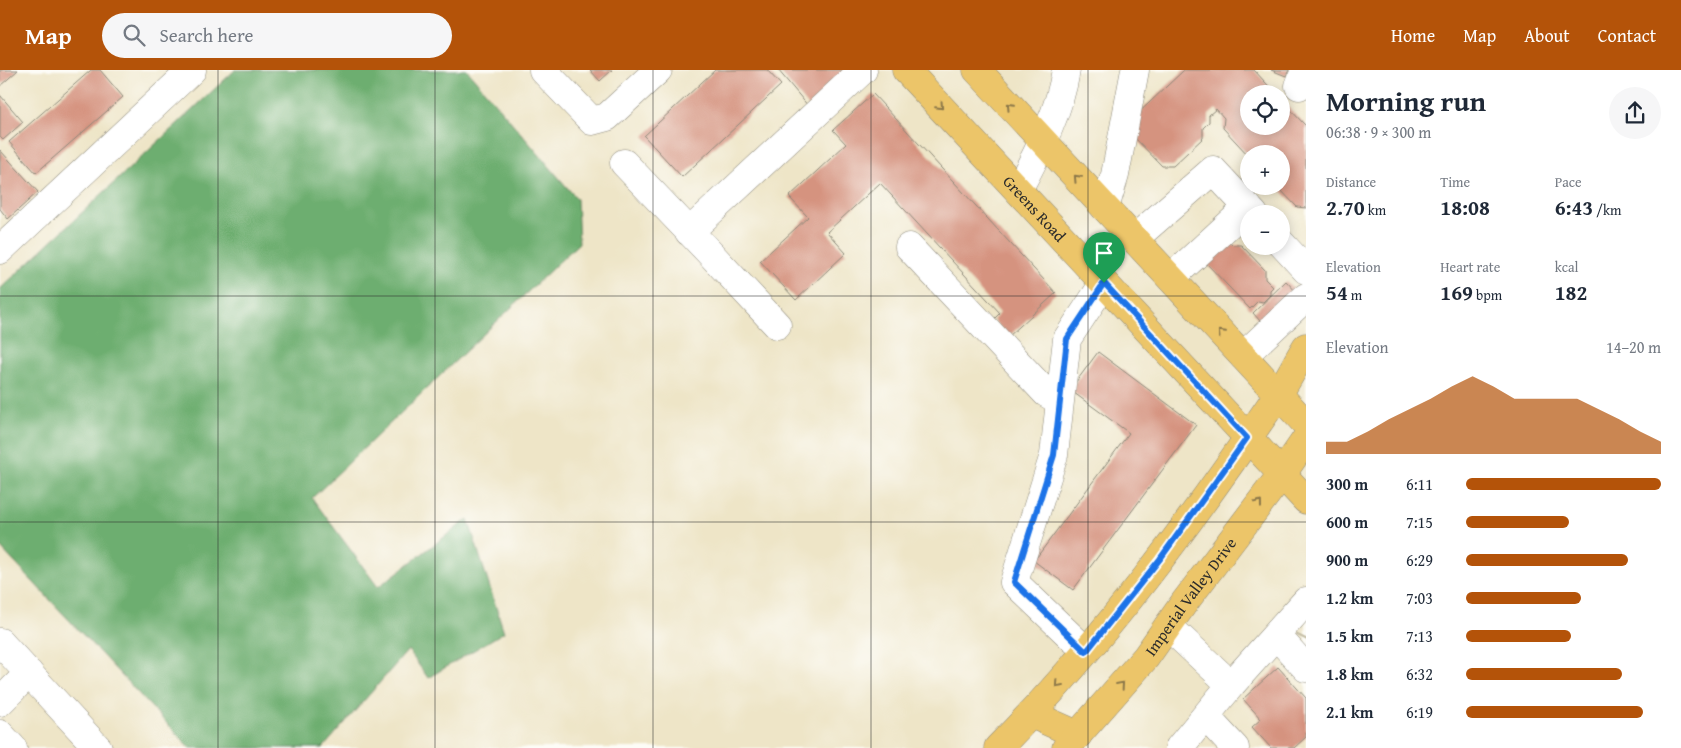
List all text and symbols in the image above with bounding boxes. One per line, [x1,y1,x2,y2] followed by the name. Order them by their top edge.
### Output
[102,13,452,58] search box
[25,18,72,53] text: Map
[120,21,148,49] icon: search
[160,21,253,49] text: Search here
[1391,22,1435,49] text: Home
[1463,22,1496,49] text: Map
[1524,22,1570,49] text: About
[1598,22,1656,49] text: Contact
[1326,80,1486,121] text: Morning run
[1240,85,1290,255] map controls
[1240,85,1290,135] button: locate
[1609,87,1661,139] button: share
[934,100,943,109] one-way arrow
[1007,102,1016,111] one-way arrow
[1326,120,1431,144] text: 06:38 · 9 × 300 m
[1240,145,1290,195] button: +
[998,170,1072,247] street label: Greens Road
[1326,172,1376,192] text: Distance
[1440,172,1470,192] text: Time
[1555,172,1582,192] text: Pace
[1074,174,1083,183] one-way arrow
[1326,192,1365,223] text: 2.70
[1440,192,1490,223] text: 18:08
[1555,192,1593,223] text: 6:43
[1365,200,1386,220] text: km
[1593,200,1621,220] text: /km
[1240,205,1290,255] button: −
[1083,232,1125,283] pin
[1090,239,1118,267] icon: arrive
[1326,257,1381,277] text: Elevation
[1440,257,1500,277] text: Heart rate
[1555,257,1579,277] text: kcal
[1326,277,1348,308] text: 54
[1440,277,1473,308] text: 169
[1555,277,1587,308] text: 182
[1348,285,1362,305] text: m
[1473,285,1502,305] text: bpm
[1218,329,1227,338] one-way arrow
[1326,335,1389,359] text: Elevation
[1606,335,1661,359] text: 14–20 m
[1326,472,1368,496] text: 300 m
[1406,472,1433,496] text: 6:11
[1253,499,1262,509] one-way arrow
[1326,510,1368,534] text: 600 m
[1406,510,1433,534] text: 7:15
[1138,532,1242,661] street label: Imperial Valley Drive
[1326,548,1368,572] text: 900 m
[1406,548,1433,572] text: 6:29
[1326,586,1373,610] text: 1.2 km
[1406,586,1433,610] text: 7:03
[1326,624,1373,648] text: 1.5 km
[1406,624,1433,648] text: 7:13
[1326,662,1373,686] text: 1.8 km
[1406,662,1433,686] text: 6:32
[1054,679,1063,688] one-way arrow
[1116,682,1125,691] one-way arrow
[1326,700,1373,724] text: 2.1 km
[1406,700,1433,724] text: 6:19

